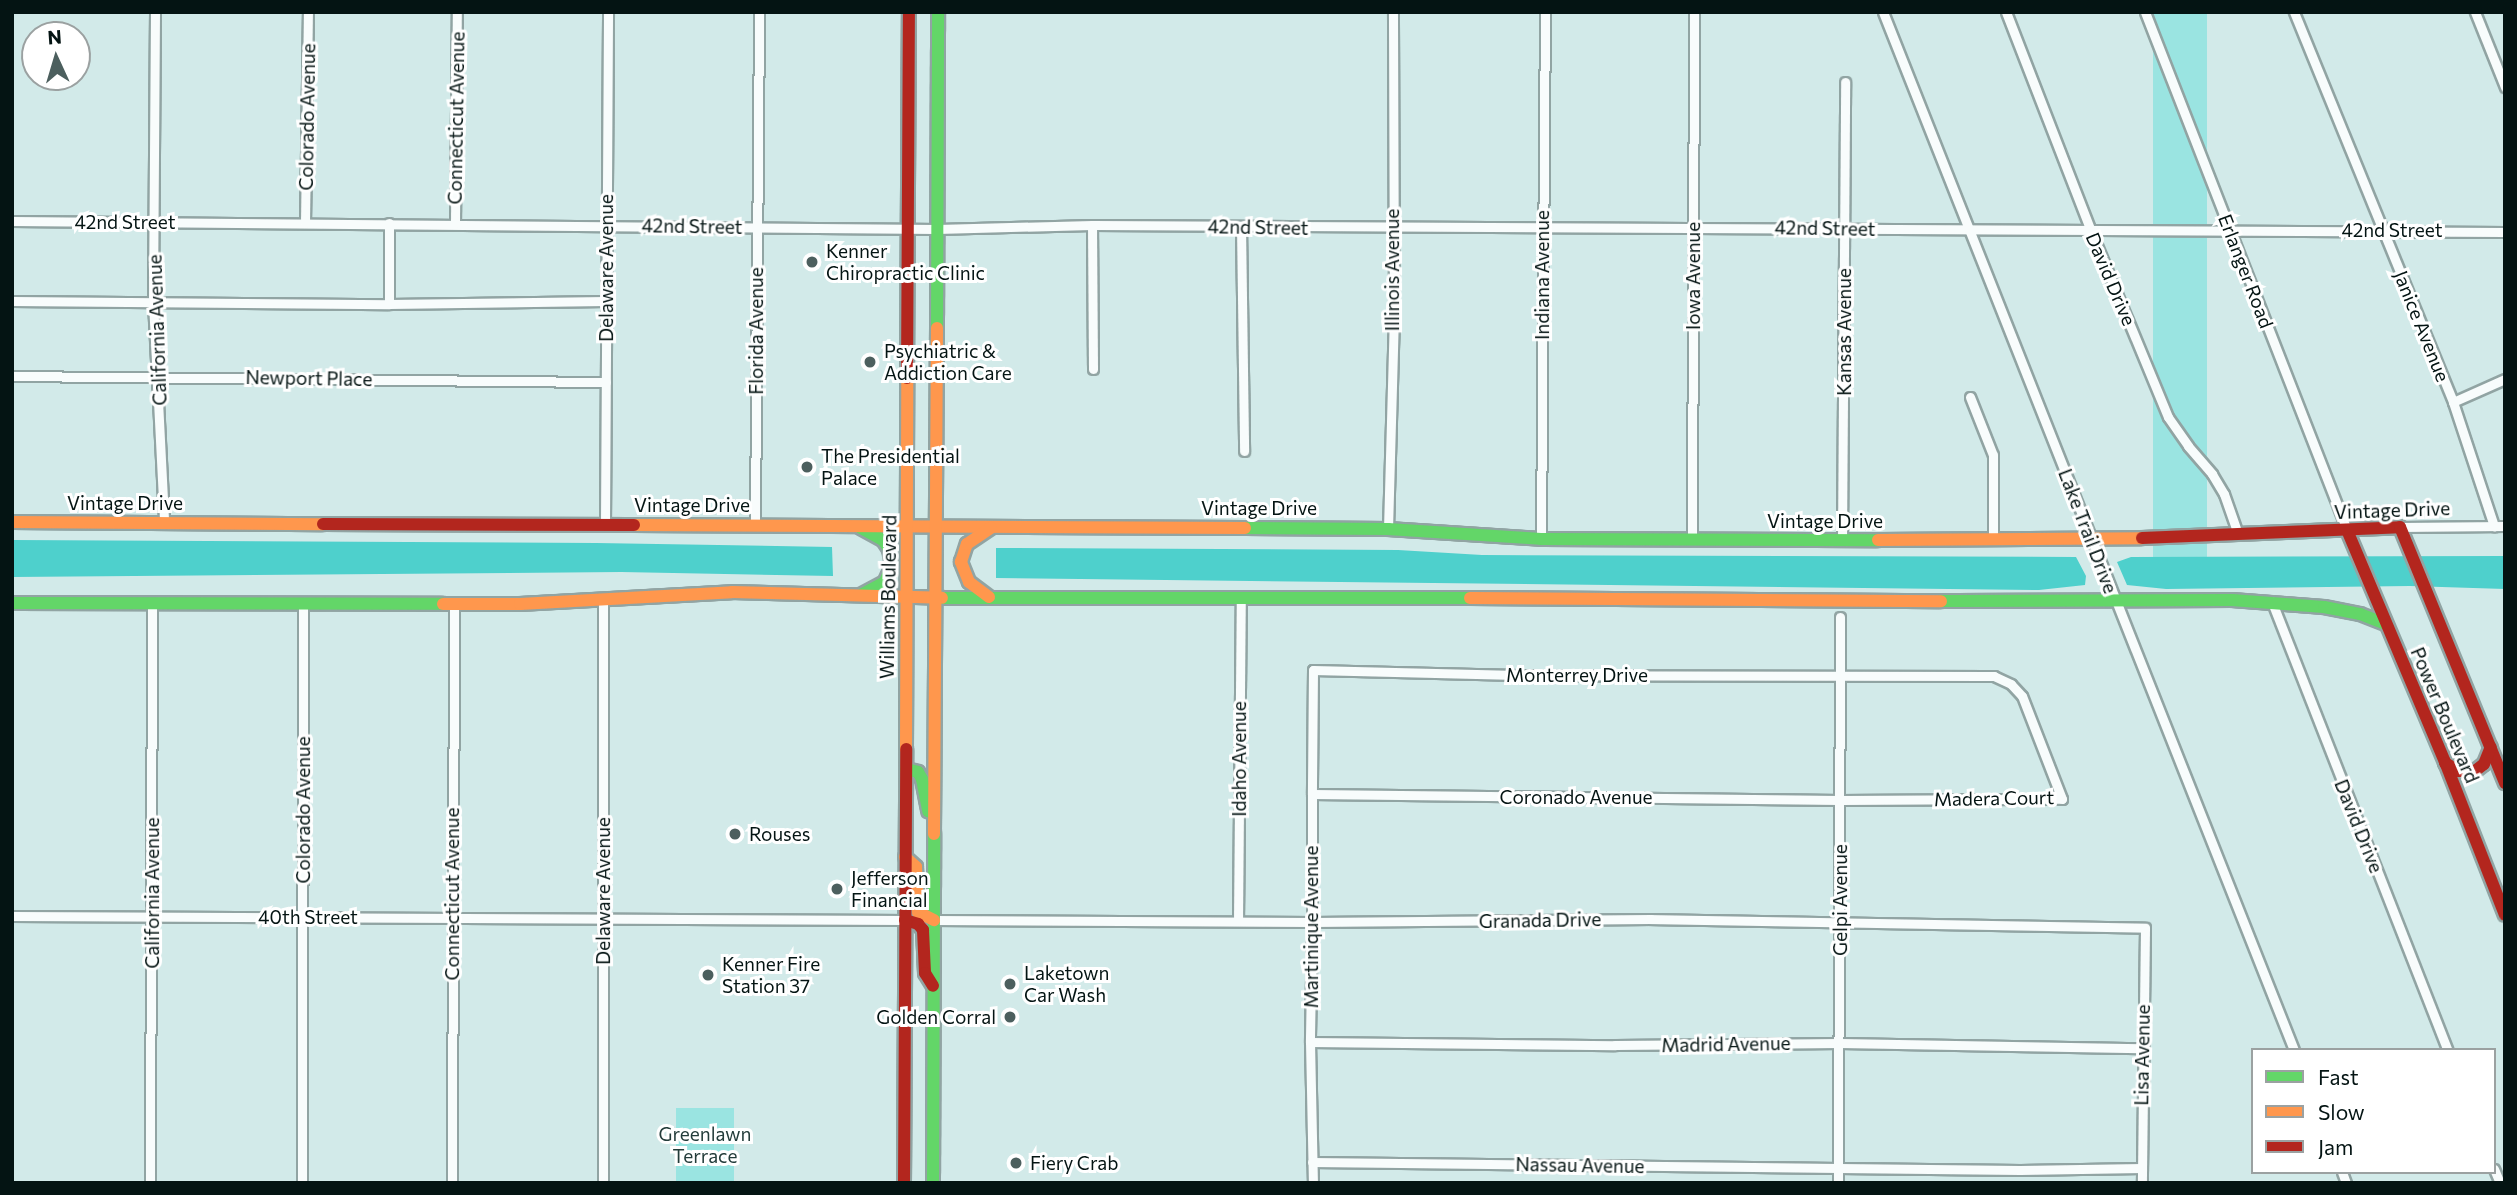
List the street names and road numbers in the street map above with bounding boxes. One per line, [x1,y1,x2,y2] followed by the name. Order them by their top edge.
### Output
[443,31,469,205] street label: Connecticut Avenue
[294,43,320,191] street label: Colorado Avenue
[595,194,617,342] street label: Delaware Avenue
[1381,209,1403,331] street label: Illinois Avenue
[1531,210,1553,340] street label: Indiana Avenue
[75,211,175,233] street label: 42nd Street
[2214,211,2278,331] street label: Erlanger Road
[641,214,743,238] street label: 42nd Street
[1207,215,1309,239] street label: 42nd Street
[1774,216,1876,240] street label: 42nd Street
[2342,219,2442,241] street label: 42nd Street
[1682,222,1704,330] street label: Iowa Avenue
[2081,229,2141,329] street label: David Drive
[143,254,171,406] street label: California Avenue
[745,267,767,395] street label: Florida Avenue
[2389,267,2455,385] street label: Janice Avenue
[1833,268,1855,396] street label: Kansas Avenue
[245,365,373,391] street label: Newport Place
[2054,466,2122,596] street label: Lake Trail Drive
[67,492,183,514] street label: Vintage Drive
[634,494,750,516] street label: Vintage Drive
[1201,497,1317,519] street label: Vintage Drive
[2334,497,2450,523] street label: Vintage Drive
[1767,510,1883,532] street label: Vintage Drive
[875,515,901,679] street label: Williams Boulevard
[2406,644,2484,786] street label: Power Boulevard
[1506,664,1648,686] street label: Monterrey Drive
[1228,701,1250,817] street label: Idaho Avenue
[292,736,314,884] street label: Colorado Avenue
[2330,776,2388,876] street label: David Drive
[1499,786,1653,808] street label: Coronado Avenue
[1934,786,2054,810] street label: Madera Court
[441,807,463,981] street label: Connecticut Avenue
[141,817,163,969] street label: California Avenue
[592,817,614,965] street label: Delaware Avenue
[1829,844,1851,956] street label: Gelpi Avenue
[1300,846,1322,1008] street label: Martinique Avenue
[258,906,358,928] street label: 40th Street
[1479,908,1601,932] street label: Granada Drive
[2130,1004,2154,1106] street label: Lisa Avenue
[1661,1031,1791,1057] street label: Madrid Avenue
[1515,1152,1645,1178] street label: Nassau Avenue

